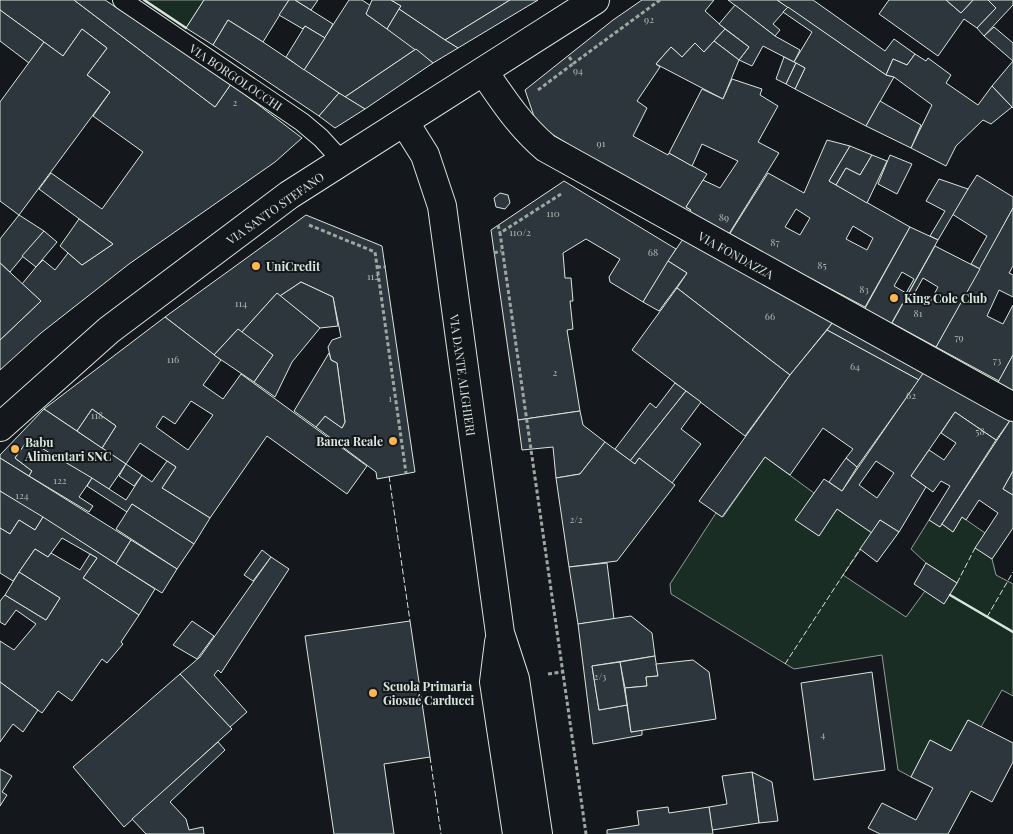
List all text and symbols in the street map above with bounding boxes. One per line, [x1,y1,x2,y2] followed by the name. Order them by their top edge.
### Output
[644,12,654,26] house number: 92
[185,39,286,114] street label: VIA BORGOLOCCHI
[573,63,583,77] house number: 94
[233,95,238,109] house number: 2
[597,136,606,150] house number: 91
[222,168,327,248] street label: VIA SANTO STEFANO
[546,206,560,220] house number: 110
[719,210,729,224] house number: 89
[509,225,531,239] house number: 110/2
[695,227,777,283] street label: VIA FONDAZZA
[770,235,780,249] house number: 87
[648,245,658,259] house number: 68
[266,258,321,274] place label: UniCredit
[817,258,827,272] house number: 85
[250,260,262,272] marker: UniCredit
[367,269,379,283] house number: 112
[859,282,869,296] house number: 83
[904,290,987,306] place label: King Cole Club
[888,292,900,304] marker: King Cole Club
[235,296,247,310] house number: 114
[914,306,923,320] house number: 81
[765,309,775,323] house number: 66
[446,312,479,437] street label: VIA DANTE ALIGHIERI
[954,330,964,344] house number: 79
[167,352,179,366] house number: 116
[993,353,1002,367] house number: 73
[850,359,860,373] house number: 64
[553,365,558,379] house number: 2
[906,388,916,402] house number: 62
[388,391,392,405] house number: 1
[91,408,103,422] house number: 118
[975,424,985,438] house number: 58
[316,433,383,449] place label: Banca Reale
[24,434,111,464] place label: Babu Alimentari SNC
[387,435,399,447] marker: Banca Reale
[9,443,21,455] marker: Babu Alimentari SNC
[53,473,67,487] house number: 122
[15,488,29,502] house number: 124
[569,512,583,526] house number: 2/2
[594,669,607,683] house number: 2/3
[383,678,475,708] place label: Scuola Primaria Giosué Carducci
[367,687,379,699] marker: Scuola Primaria Giosué Carducci
[821,727,826,741] house number: 4

